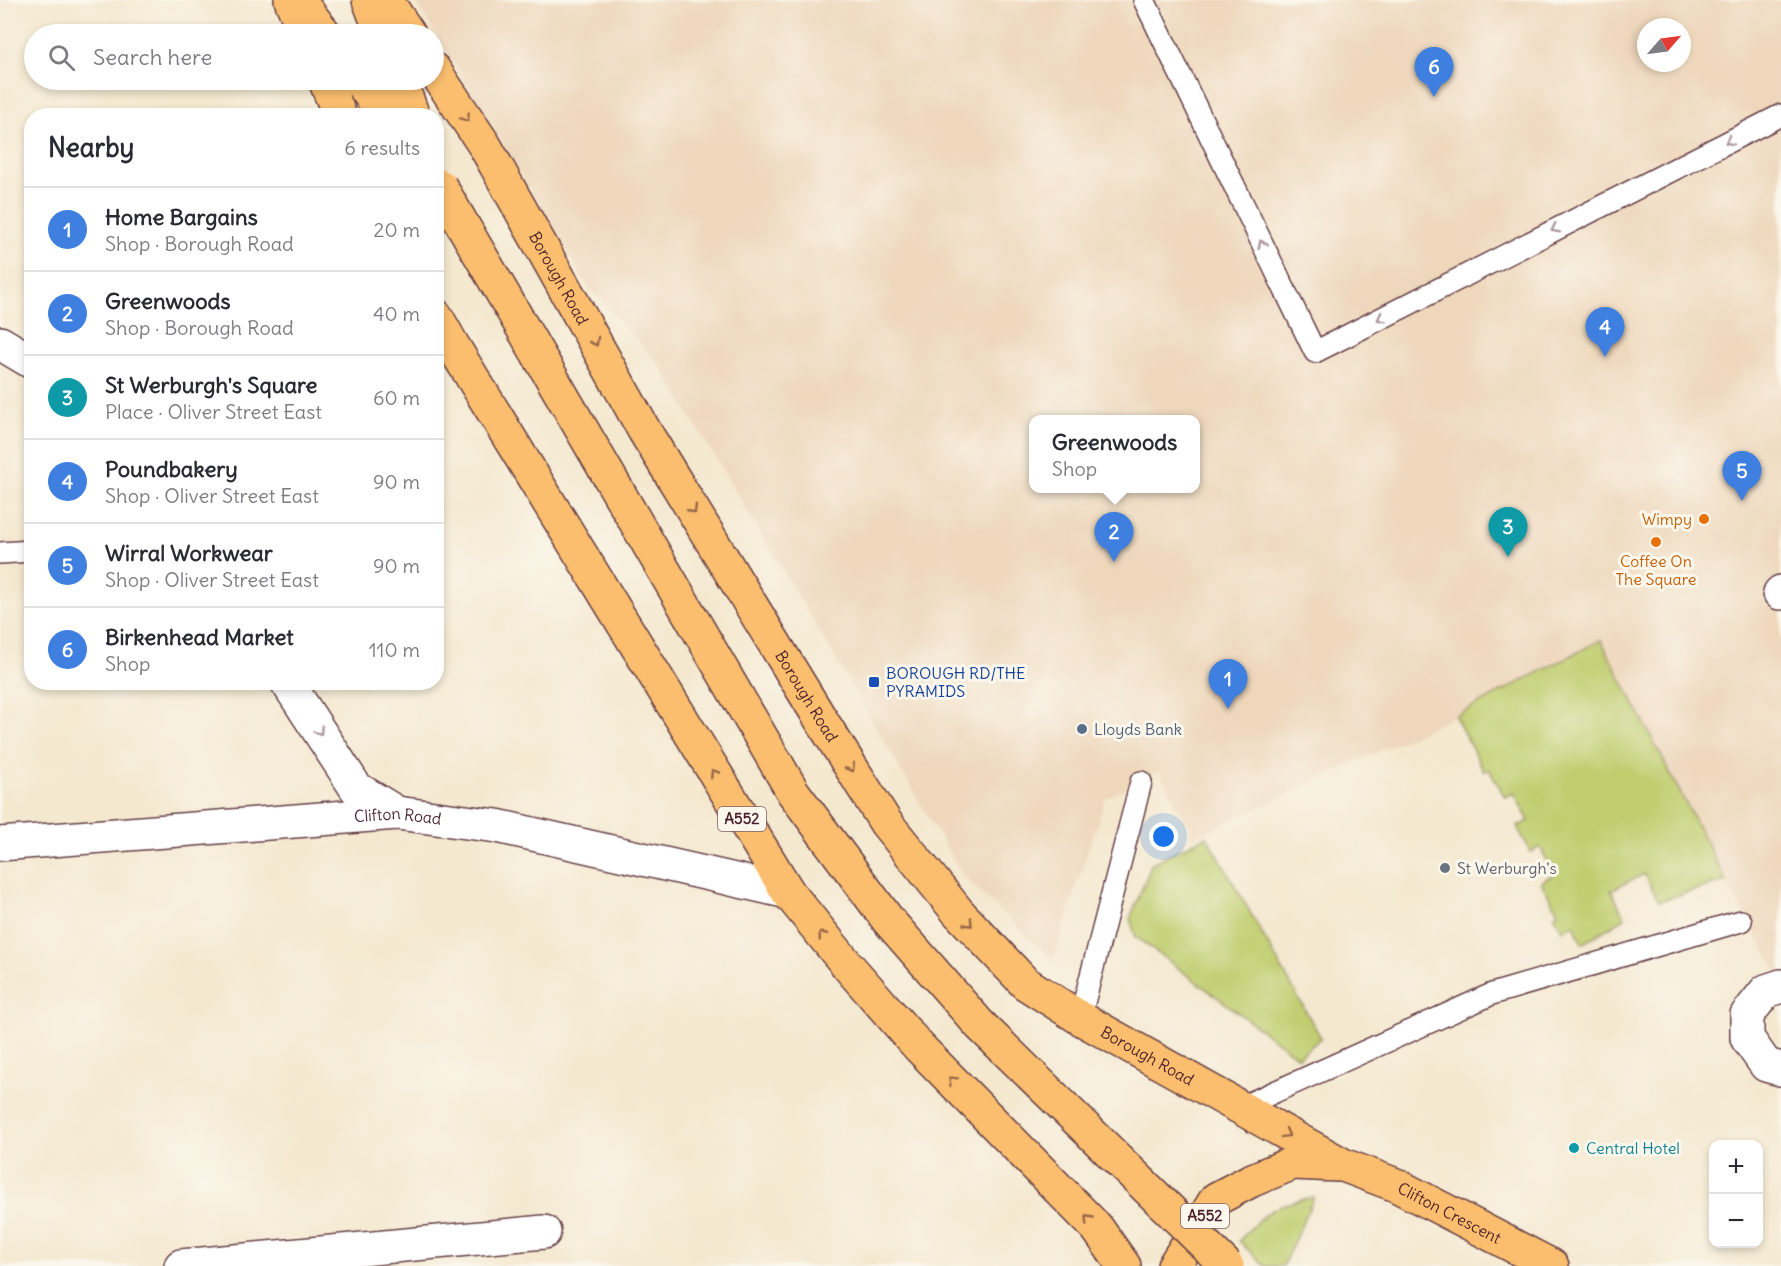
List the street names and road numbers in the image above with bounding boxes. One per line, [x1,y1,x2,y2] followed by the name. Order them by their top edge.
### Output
[525,228,593,328] street label: Borough Road
[771,647,842,746] street label: Borough Road
[353,803,443,829] street label: Clifton Road
[718,807,766,831] road number: A552
[1097,1022,1197,1090] street label: Borough Road
[1394,1178,1505,1248] street label: Clifton Crescent
[1181,1204,1229,1228] road number: A552

